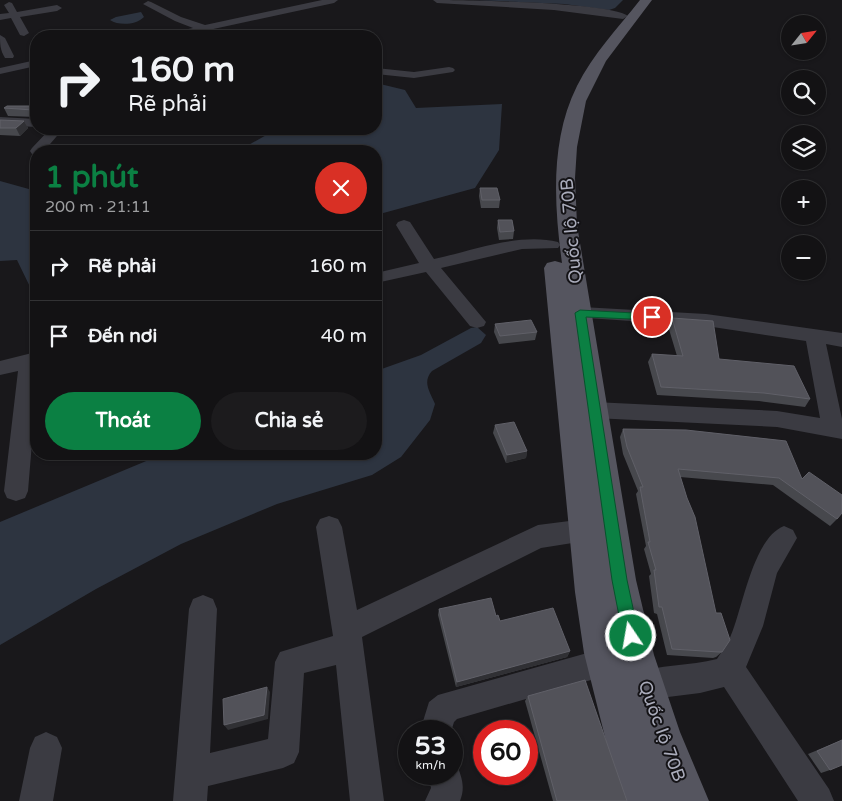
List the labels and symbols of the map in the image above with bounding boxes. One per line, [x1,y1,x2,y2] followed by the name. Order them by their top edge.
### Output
[781,15,826,60] north arrow
[555,177,587,285] street label: Quốc lộ 70B
[631,296,673,338] pin
[604,609,656,661] position arrow
[634,678,690,784] street label: Quốc lộ 70B
[473,720,538,785] speed limit sign: 60

